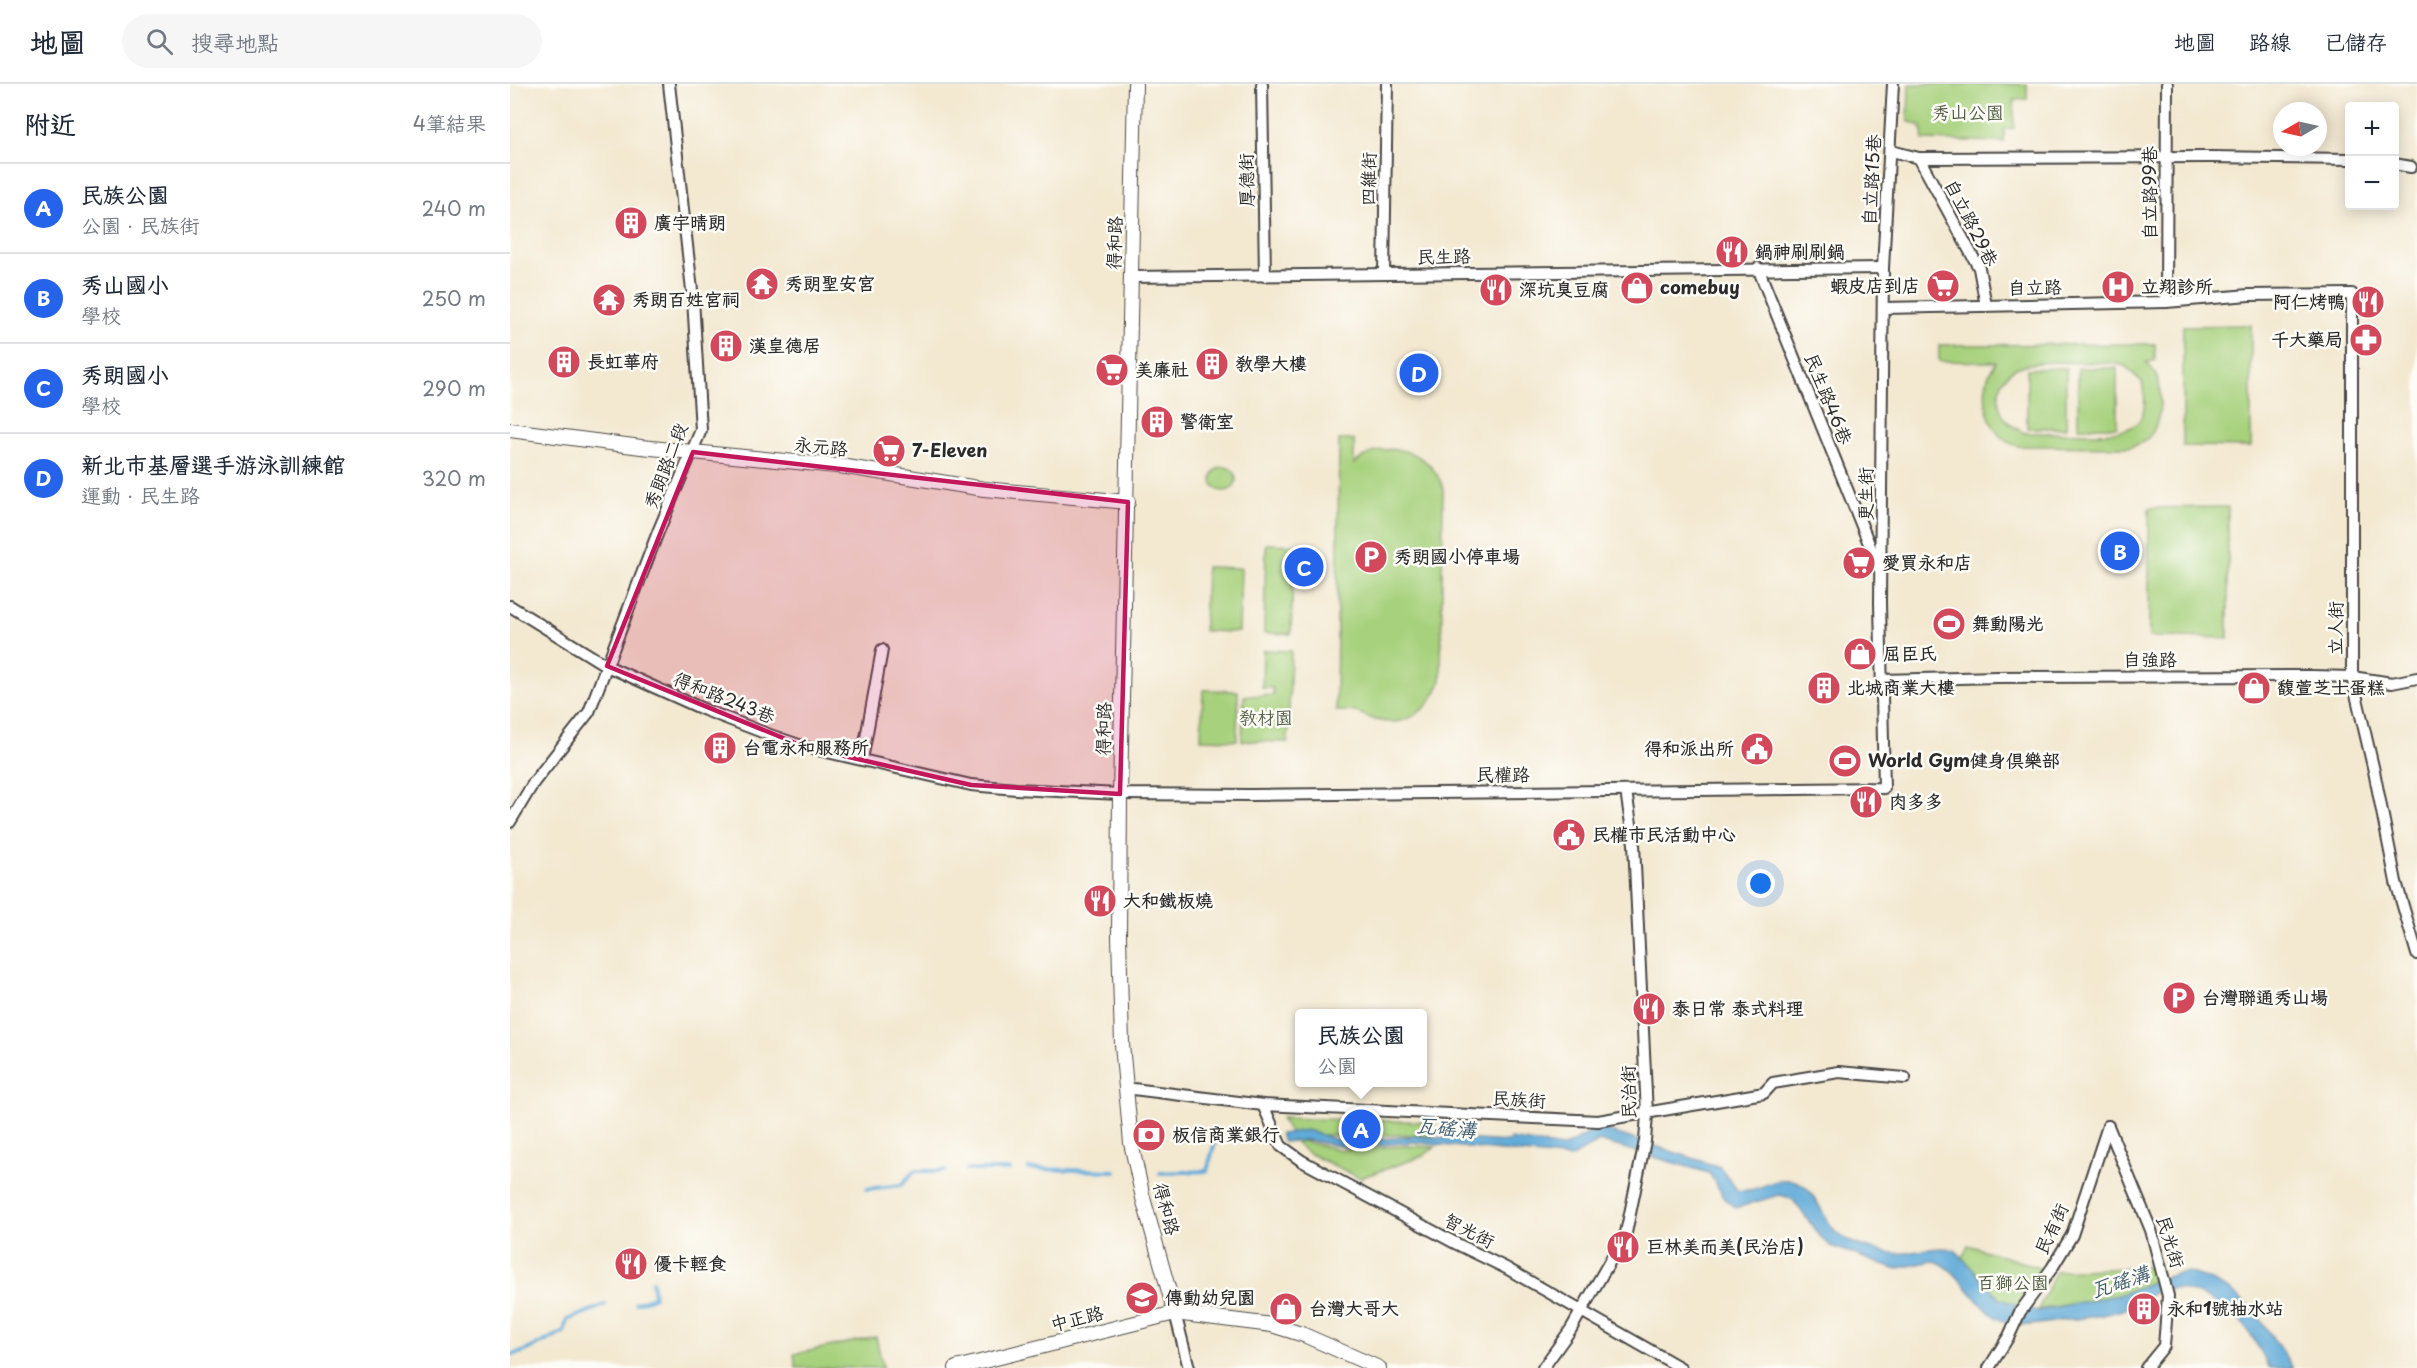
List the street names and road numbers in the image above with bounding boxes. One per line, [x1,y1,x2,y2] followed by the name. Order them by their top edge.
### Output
[1855,133,1886,226] street label: 自立路15巷
[2135,146,2162,240] street label: 自立路99巷
[1354,152,1381,206] street label: 四維街
[1232,153,1259,207] street label: 厚德街
[1939,174,2006,271] street label: 自立路29巷
[1099,215,1128,270] street label: 得和路
[1417,242,1471,269] street label: 民生路
[2008,273,2062,300] street label: 自立路
[1799,349,1860,448] street label: 民生路46巷
[636,419,693,512] street label: 秀朗路二段
[793,429,849,462] street label: 永元路
[1851,467,1878,521] street label: 更生街
[2321,601,2348,655] street label: 立人街
[2123,645,2177,672] street label: 自強路
[670,664,780,729] street label: 得和路243巷
[1089,702,1116,756] street label: 得和路
[1476,760,1530,787] street label: 民權路
[1614,1065,1641,1119] street label: 民治街
[1491,1084,1547,1113] street label: 民族街
[1147,1179,1187,1238] street label: 得和路
[2027,1198,2074,1259] street label: 民有街
[1439,1205,1500,1254] street label: 智光街
[2151,1212,2192,1271] street label: 民光街
[1047,1298,1106,1337] street label: 中正路

